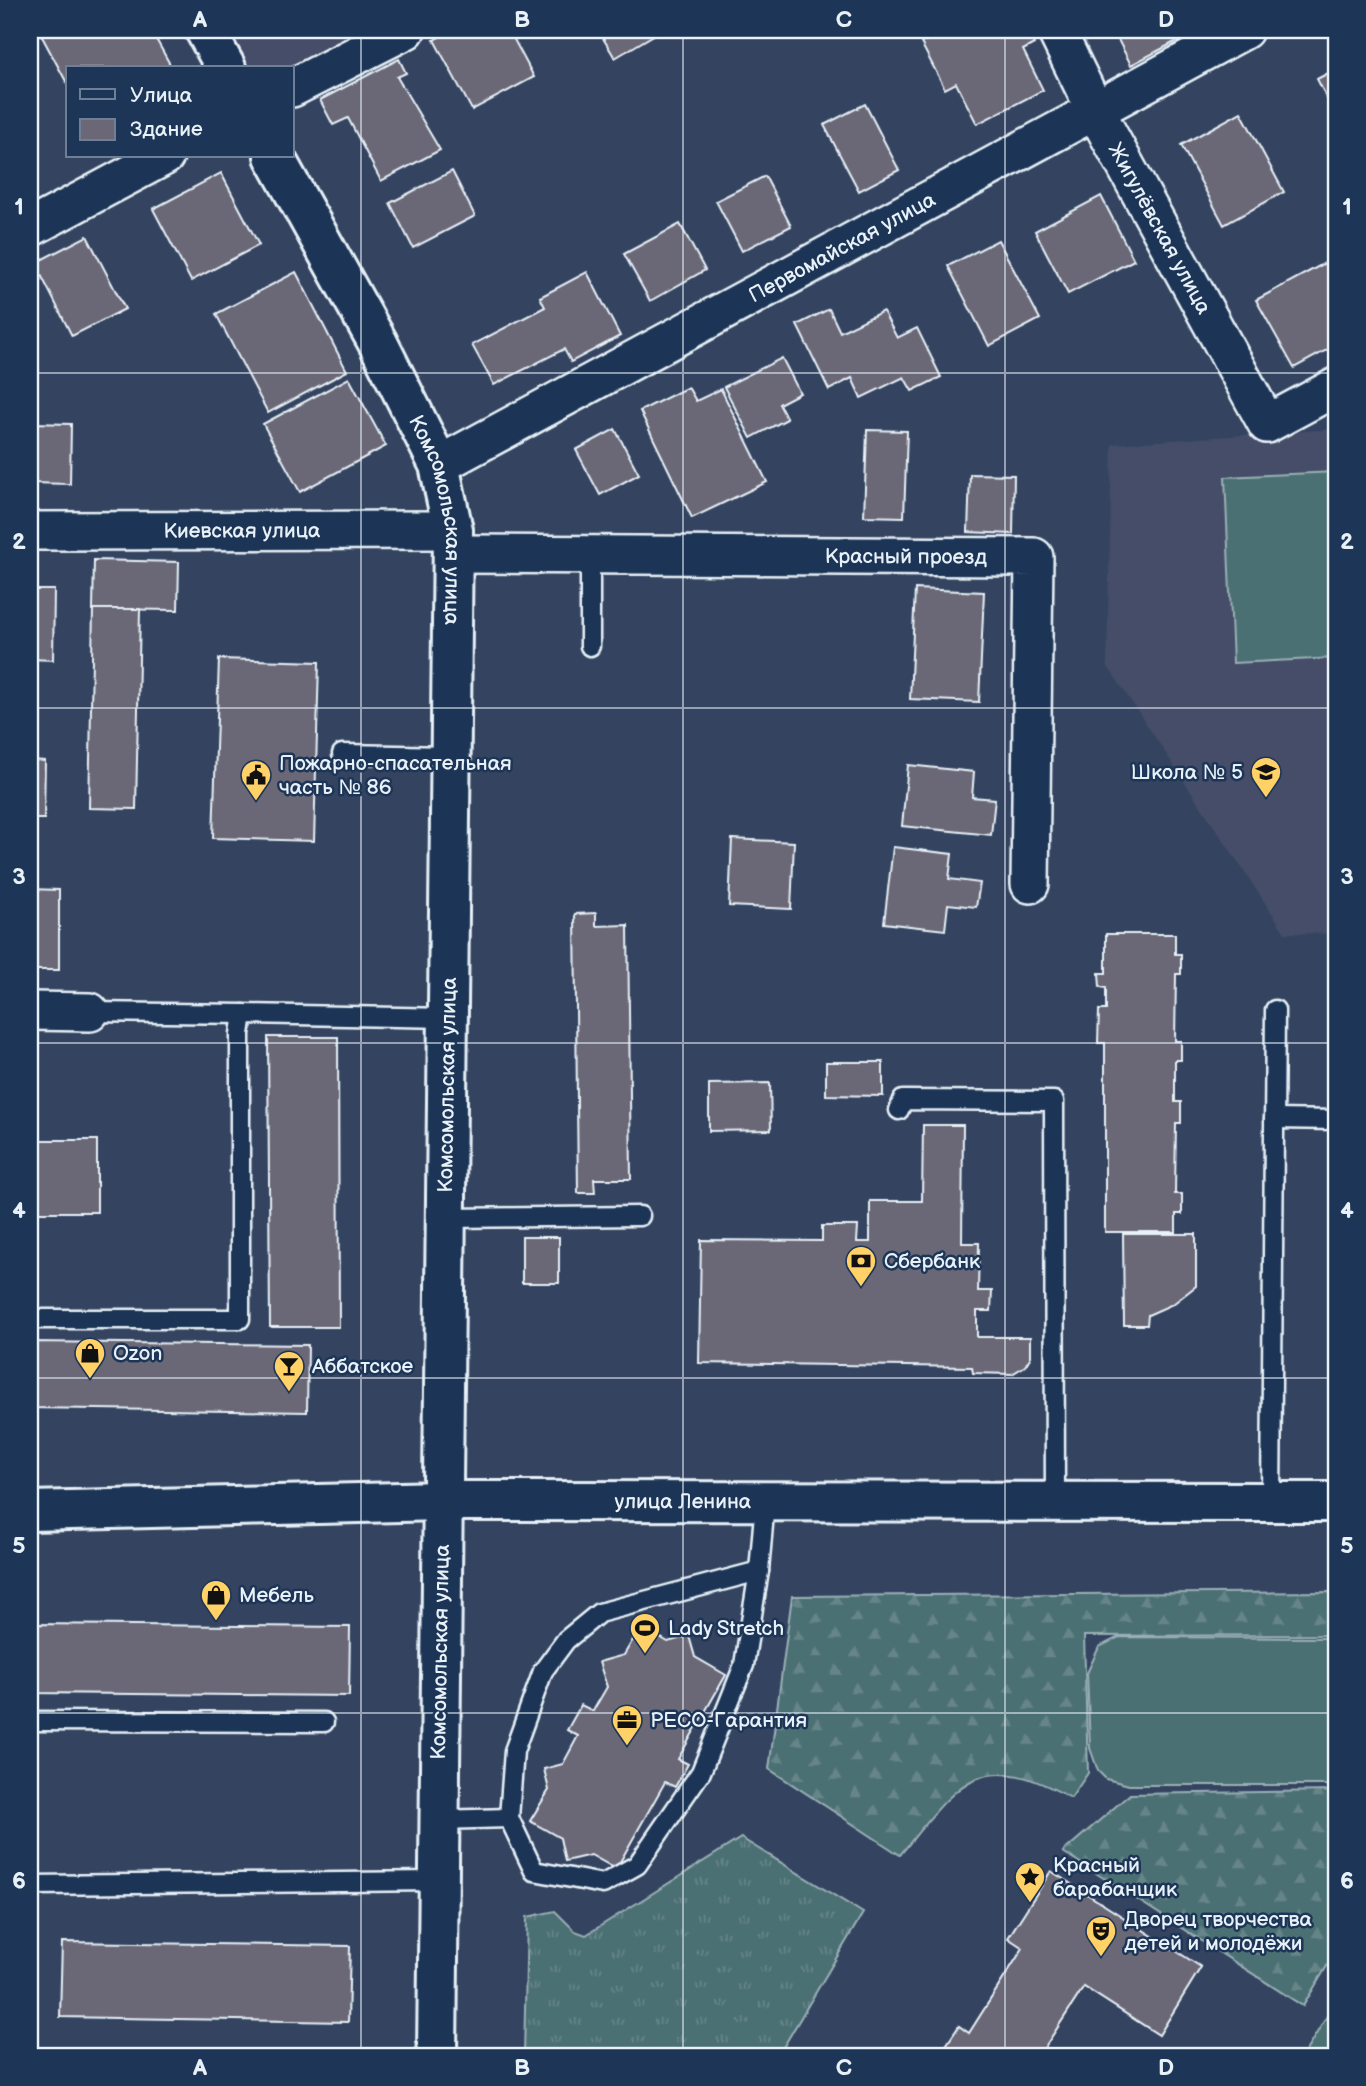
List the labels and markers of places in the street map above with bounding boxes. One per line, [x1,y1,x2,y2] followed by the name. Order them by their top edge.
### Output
[279,751,512,800] place label: Пожарно-спасательная часть № 86
[1249,755,1283,799] school or university icon: Школа № 5
[239,758,273,802] public building icon: Пожарно-спасательная часть № 86
[1131,760,1243,785] place label: Школа № 5
[844,1244,878,1288] bank icon: Сбербанк
[884,1249,980,1274] place label: Сбербанк
[73,1336,107,1380] shop icon: Ozon
[113,1341,162,1366] place label: Ozon
[272,1349,306,1393] bar icon: Аббатское
[311,1354,414,1379] place label: Аббатское
[199,1578,233,1622] shop icon: Мебель
[239,1583,314,1608] place label: Мебель
[628,1611,662,1655] sports icon: Lady Stretch
[668,1616,784,1641] place label: Lady Stretch
[610,1703,644,1747] office icon: РЕСО-Гарантия
[650,1708,807,1733] place label: РЕСО-Гарантия
[1053,1853,1177,1902] place label: Красный барабанщик
[1013,1860,1047,1904] place icon: Красный барабанщик
[1124,1907,1313,1956] place label: Дворец творчества детей и молодёжи
[1084,1914,1118,1958] theatre icon: Дворец творчества детей и молодёжи

